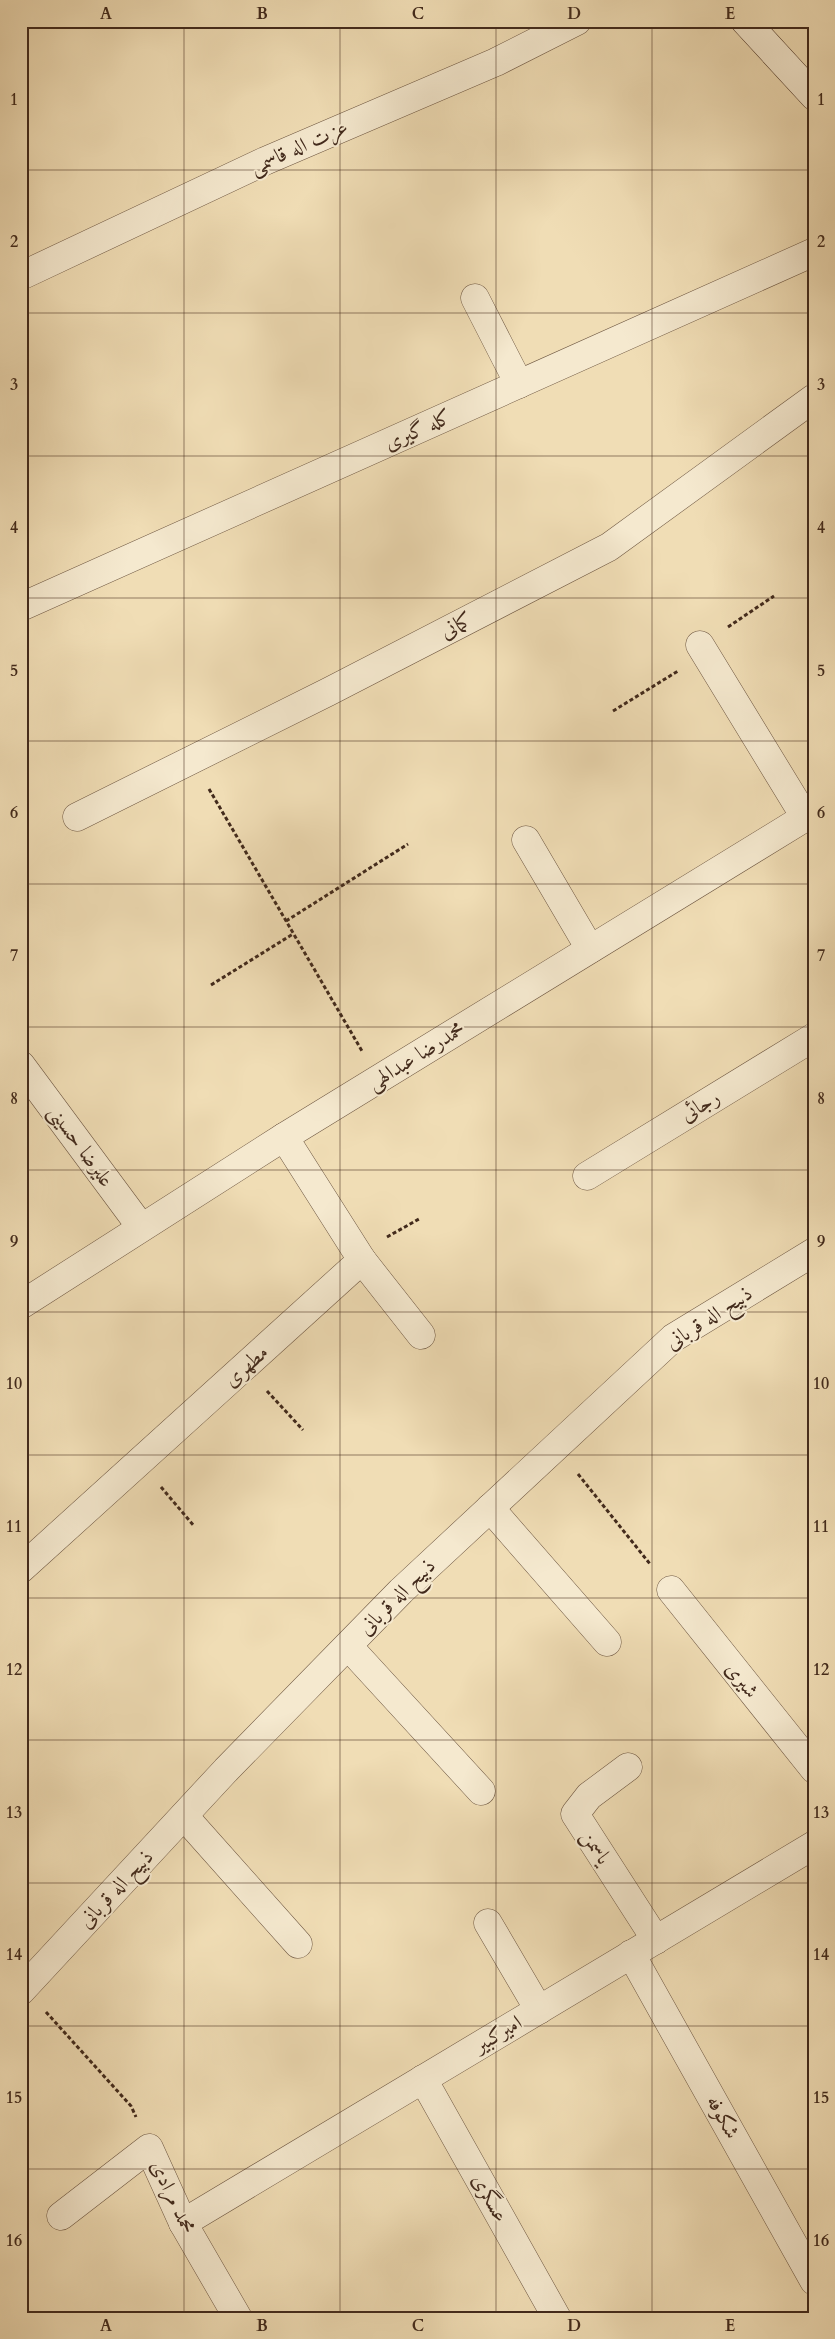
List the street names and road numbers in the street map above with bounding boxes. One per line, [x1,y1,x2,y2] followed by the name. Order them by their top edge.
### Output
[245,112,353,182] street label: عزت اله قاسمی
[380,402,456,458] street label: کله گیری
[435,606,477,646] street label: کمانی
[362,1014,471,1098] street label: محمدرضا عبدالهی
[675,1083,725,1129] street label: رجائی
[41,1099,121,1193] street label: علیرضا حسینی
[660,1279,760,1360] street label: ذبیح اله قربانی
[217,1338,275,1394] street label: مطهری
[352,1552,445,1645] street label: ذبیح اله قربانی
[718,1656,766,1704] street label: شیری
[574,1824,619,1871] street label: یاسمن
[72,1843,163,1938] street label: ذبیح اله قربانی
[467,2008,528,2061] street label: امیرکبیر
[699,2090,747,2144] street label: شکوفه
[143,2155,203,2239] street label: محمد مرادی
[465,2168,515,2228] street label: عسگری

